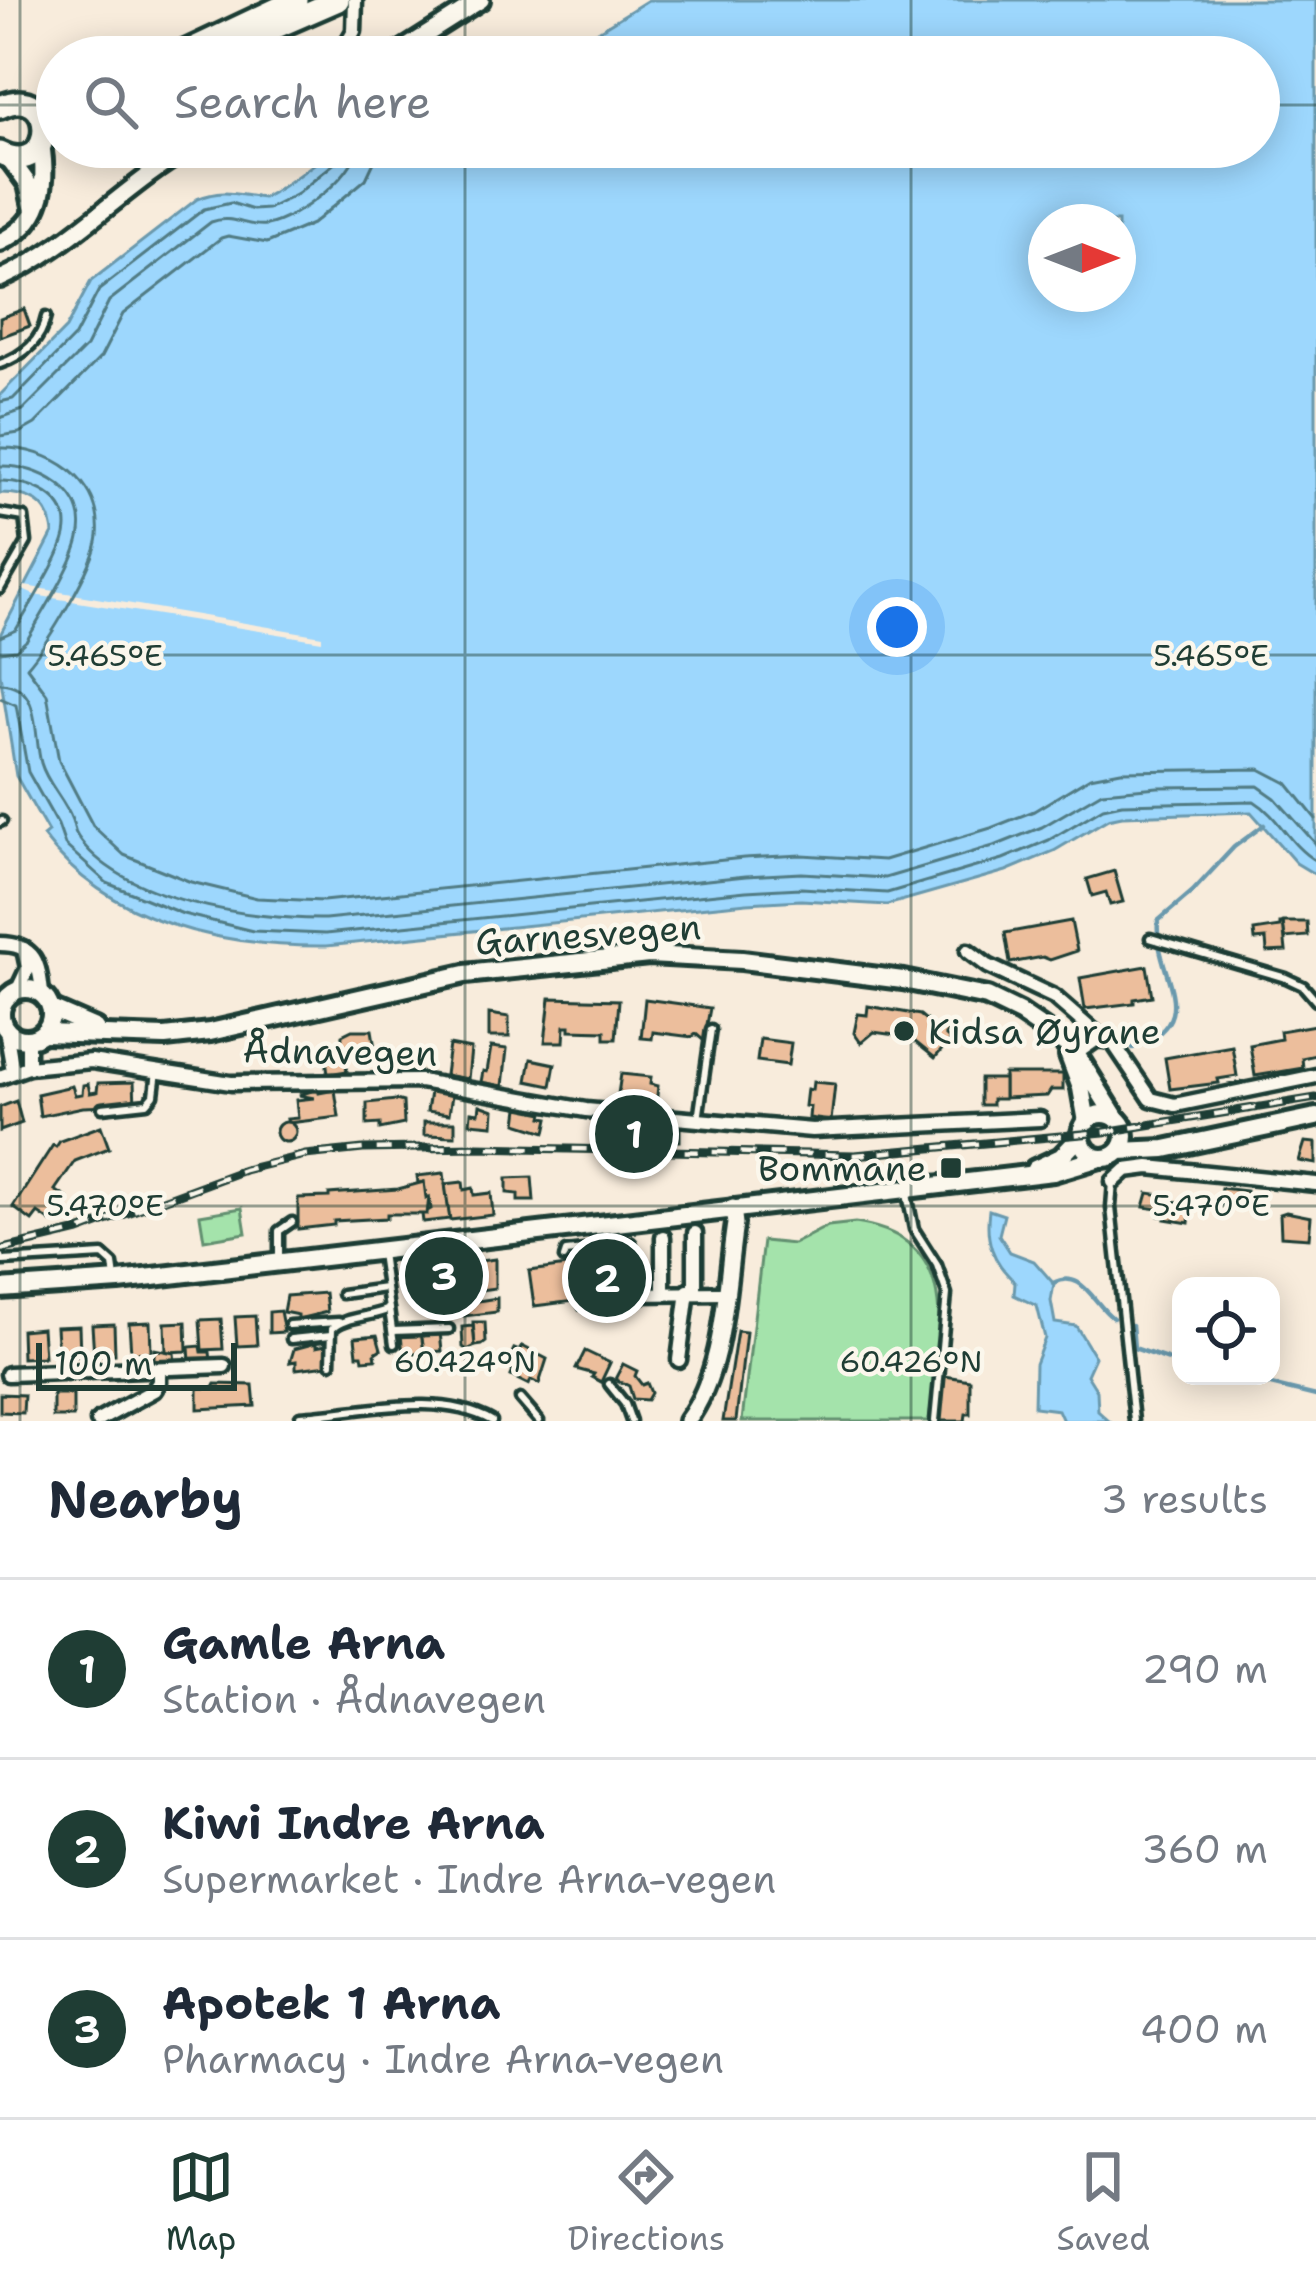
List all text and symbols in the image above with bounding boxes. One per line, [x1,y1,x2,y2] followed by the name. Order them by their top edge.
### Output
[36,36,1280,168] search box
[78,69,144,135] icon: search
[174,72,431,132] text: Search here
[1028,204,1136,312] north arrow
[867,597,927,657] your location
[47,635,163,676] text: 5.465°E
[1153,635,1269,676] text: 5.465°E
[474,902,703,967] street label: Garnesvegen
[928,1007,1161,1056] place label: Kidsa Øyrane
[891,1018,917,1044] marker: Kidsa Øyrane
[242,1025,438,1078] street label: Ådnavegen
[595,1089,673,1179] pin: 1
[758,1144,927,1193] place label: Bommane
[938,1155,964,1181] marker: Bommane
[46,1185,164,1226] text: 5.470°E
[1152,1185,1270,1226] text: 5.470°E
[405,1231,483,1321] pin: 3
[568,1233,646,1323] pin: 2
[1172,1277,1280,1385] map controls
[1172,1277,1280,1385] button: locate
[36,1337,237,1390] scale bar
[54,1341,153,1386] text: 100 m
[394,1341,536,1382] text: 60.424°N
[840,1341,982,1382] text: 60.426°N
[48,1465,243,1533] text: Nearby
[1101,1473,1268,1525] text: 3 results
[162,1613,445,1673] text: Gamle Arna
[78,1643,96,1695] text: 1
[1142,1643,1268,1695] text: 290 m
[162,1673,546,1725] text: Station · Ådnavegen
[162,1793,545,1853] text: Kiwi Indre Arna
[73,1823,101,1875] text: 2
[1141,1823,1268,1875] text: 360 m
[162,1853,776,1905] text: Supermarket · Indre Arna-vegen
[162,1973,500,2033] text: Apotek 1 Arna
[73,2003,101,2055] text: 3
[1140,2003,1268,2055] text: 400 m
[162,2033,724,2085] text: Pharmacy · Indre Arna-vegen
[166,2144,236,2261] tab: Map
[568,2144,725,2261] tab: Directions
[1057,2144,1150,2261] tab: Saved

